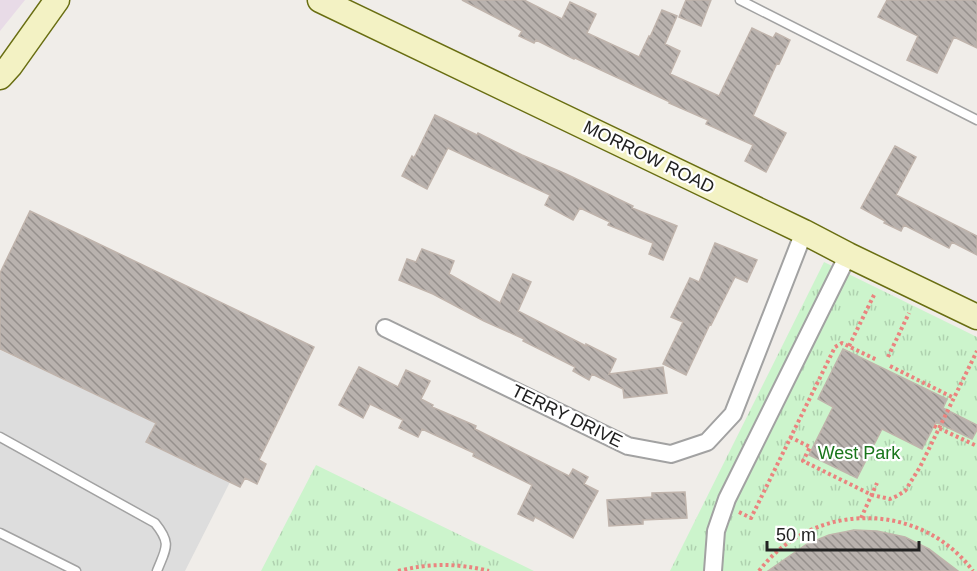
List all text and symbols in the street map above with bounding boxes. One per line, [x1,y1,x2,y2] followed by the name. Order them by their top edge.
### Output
[580,117,718,197] street label: MORROW ROAD
[509,381,625,451] street label: TERRY DRIVE
[818,443,901,463] park label: West Park
[767,514,918,552] scale bar
[776,525,816,545] text: 50 m

